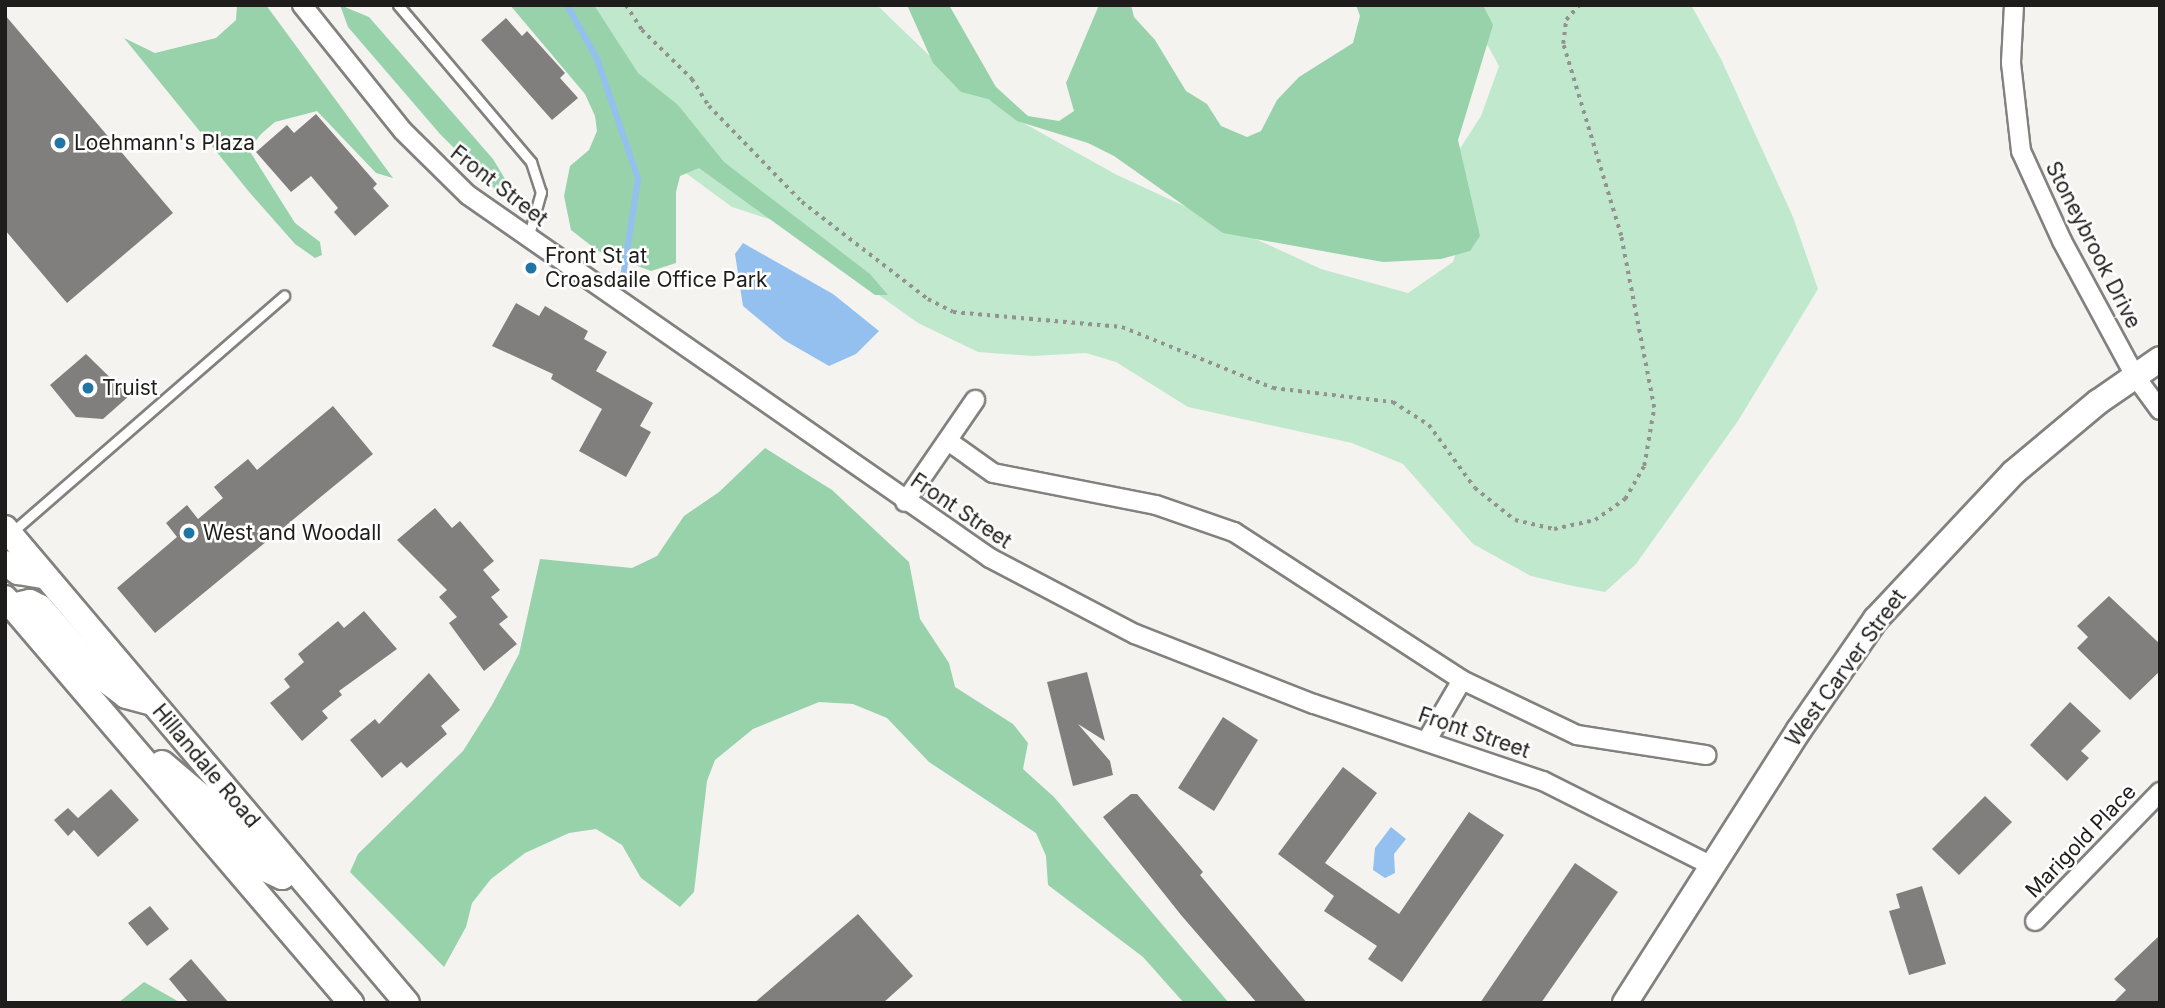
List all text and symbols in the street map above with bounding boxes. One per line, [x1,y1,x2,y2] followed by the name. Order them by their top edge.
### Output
[74,130,255,156] place label: Loehmann's Plaza
[52,135,68,151] marker: Loehmann's Plaza
[445,140,553,232] street label: Front Street
[2040,157,2146,333] street label: Stoneybrook Drive
[545,243,768,293] place label: Front St at Croasdaile Office Park
[523,260,539,276] marker: Front St at Croasdaile Office Park
[102,375,158,401] place label: Truist
[80,380,96,396] marker: Truist
[906,468,1016,554] street label: Front Street
[203,520,381,546] place label: West and Woodall
[181,525,197,541] marker: West and Woodall
[1781,585,1911,751] street label: West Carver Street
[147,699,265,833] street label: Hillandale Road
[1415,702,1533,764] street label: Front Street
[2021,779,2141,903] street label: Marigold Place

